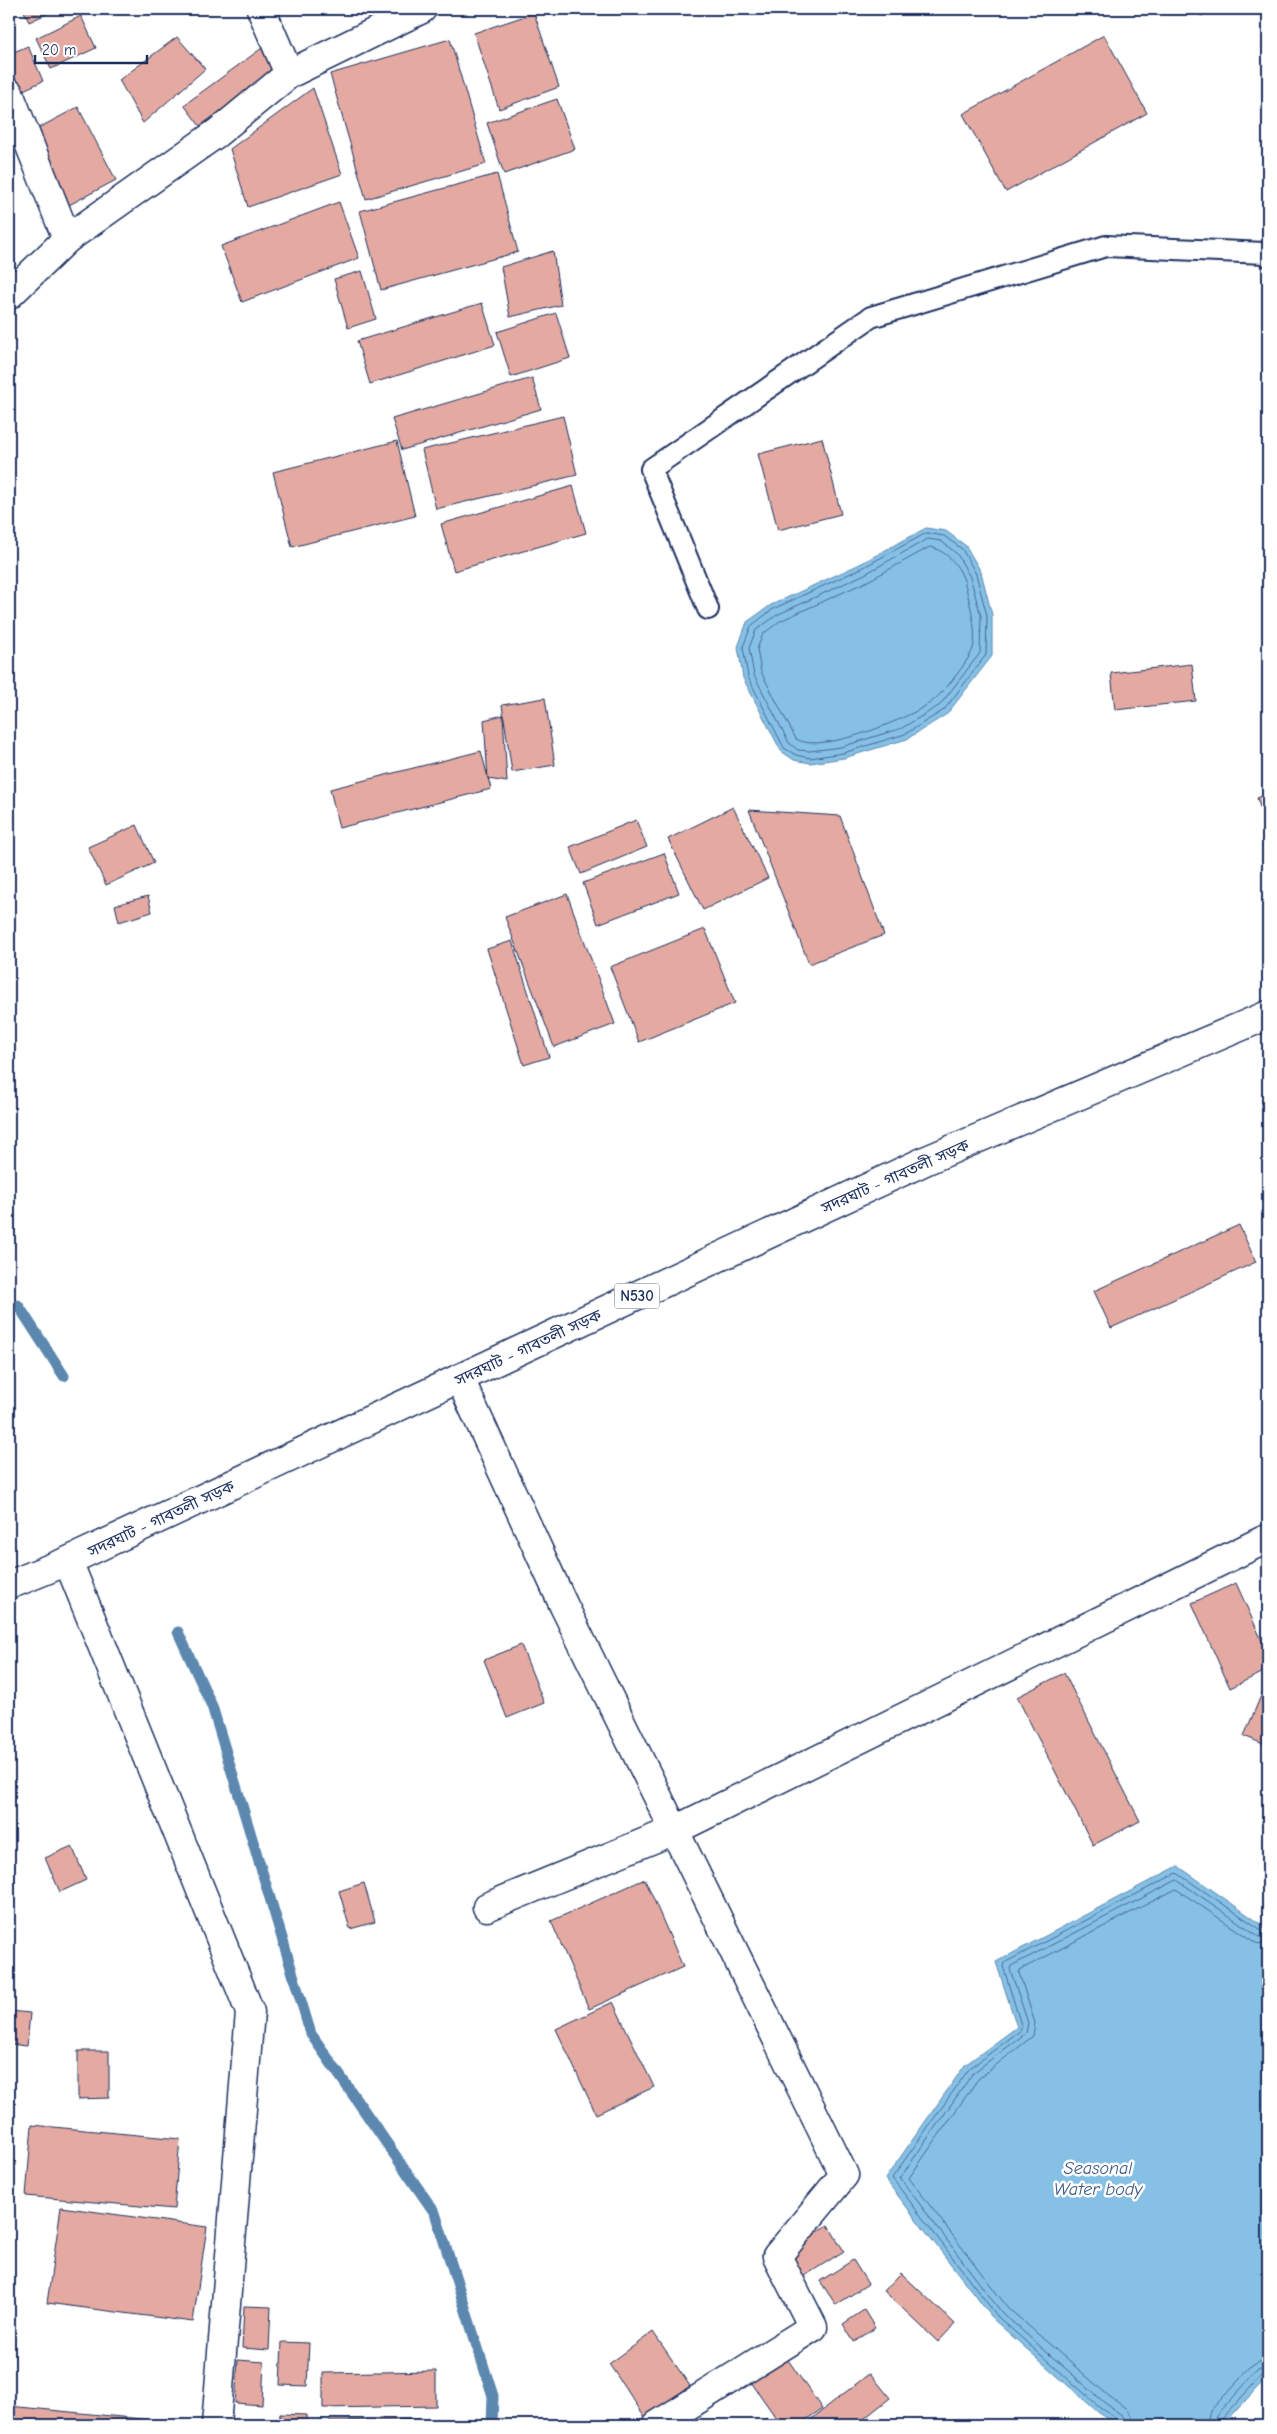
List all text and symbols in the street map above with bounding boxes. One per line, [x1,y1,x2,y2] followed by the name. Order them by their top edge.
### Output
[35,32,148,64] scale bar
[42,41,76,59] text: 20 m
[818,1135,973,1218] street label: সদরঘাট - গাবতলী সড়ক
[614,1284,660,1308] road number: N530
[451,1305,605,1390] street label: সদরঘাট - গাবতলী সড়ক
[84,1476,238,1561] street label: সদরঘাট - গাবতলী সড়ক
[1054,2158,1143,2200] water label: Seasonal Water body

